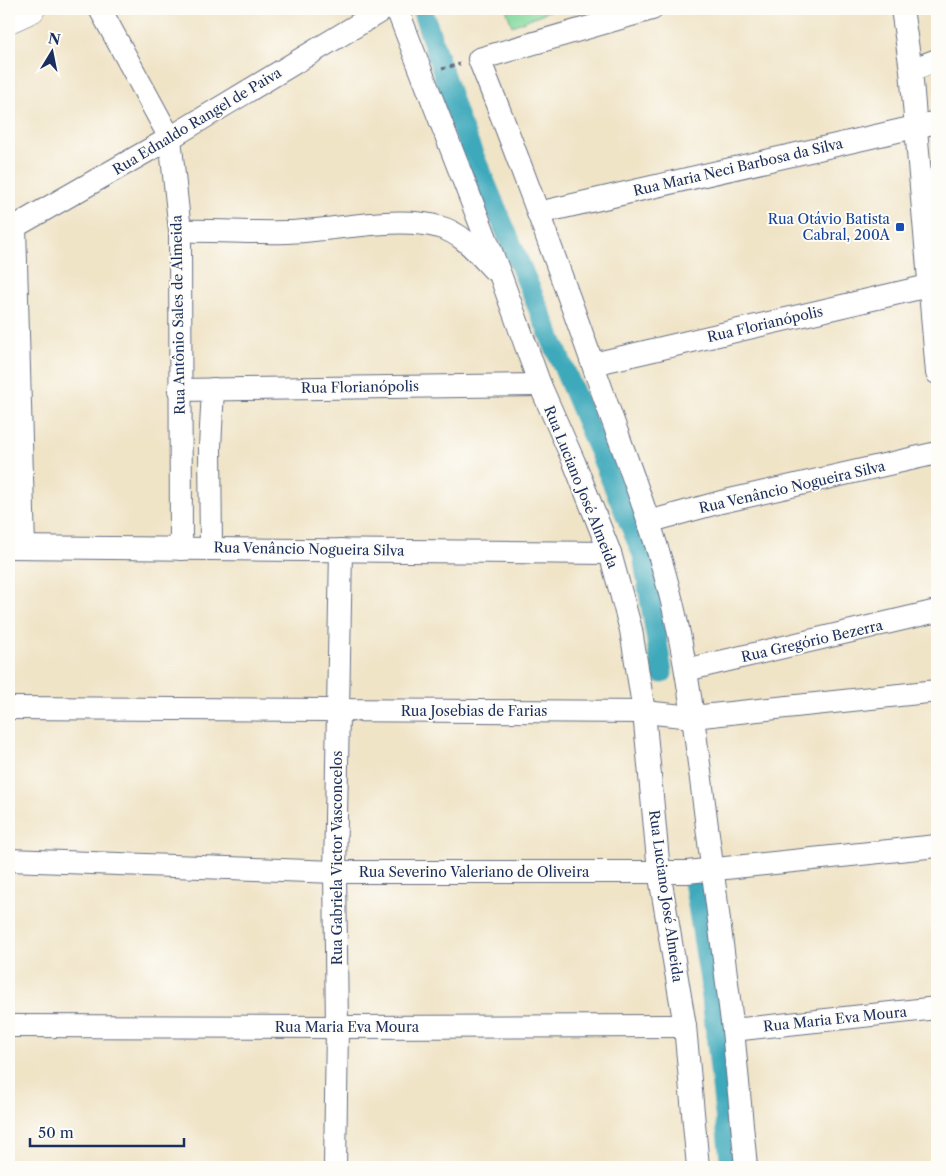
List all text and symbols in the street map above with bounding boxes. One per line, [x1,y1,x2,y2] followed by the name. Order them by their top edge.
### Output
[28,28,78,78] north arrow
[47,29,62,49] text: N
[109,63,285,179] street label: Rua Ednaldo Rangel de Paiva
[631,134,845,200] street label: Rua Maria Neci Barbosa da Silva
[768,210,891,244] place label: Rua Otávio Batista Cabral, 200A
[167,214,189,415] street label: Rua Antônio Sales de Almeida
[894,221,906,233] marker: Rua Otávio Batista Cabral, 200A
[705,302,825,346] street label: Rua Florianópolis
[301,377,419,397] street label: Rua Florianópolis
[540,403,622,571] street label: Rua Luciano José Almeida
[697,457,888,517] street label: Rua Venâncio Nogueira Silva
[213,538,405,560] street label: Rua Venâncio Nogueira Silva
[739,616,885,666] street label: Rua Gregório Bezerra
[401,702,547,720] street label: Rua Josebias de Farias
[328,751,346,965] street label: Rua Gabriela Victor Vasconcelos
[645,809,687,984] street label: Rua Luciano José Almeida
[359,863,590,881] street label: Rua Severino Valeriano de Oliveira
[762,1002,908,1035] street label: Rua Maria Eva Moura
[275,1018,420,1036] street label: Rua Maria Eva Moura
[30,1116,184,1148] scale bar
[38,1123,74,1142] text: 50 m

